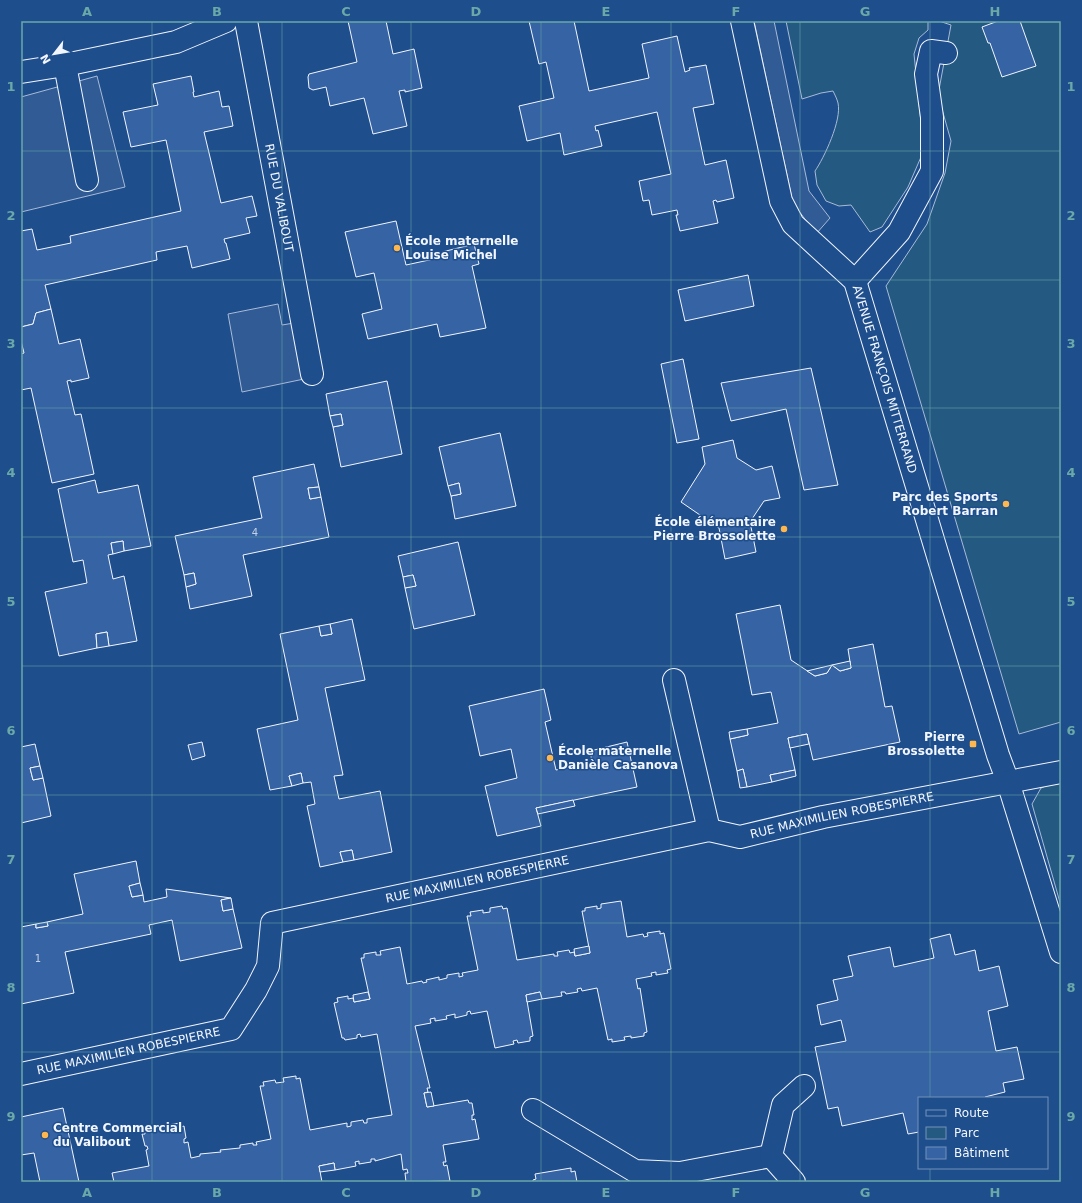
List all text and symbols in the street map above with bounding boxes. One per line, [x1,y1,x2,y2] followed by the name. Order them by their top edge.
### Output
[82,4,92,19] text: A
[212,4,222,19] text: B
[341,4,351,19] text: C
[471,4,482,19] text: D
[602,4,610,19] text: E
[732,4,740,19] text: F
[860,4,870,19] text: G
[990,4,1000,19] text: H
[34,34,74,74] north arrow
[38,52,54,66] text: N
[6,79,16,94] text: 1
[1066,79,1076,94] text: 1
[262,143,296,254] street label: RUE DU VALIBOUT
[6,208,16,223] text: 2
[1066,208,1076,223] text: 2
[405,233,518,262] place label: École maternelle Louise Michel
[392,243,402,253] marker: École maternelle Louise Michel
[850,283,920,475] street label: AVENUE FRANÇOIS MITTERRAND
[6,336,16,351] text: 3
[1066,336,1076,351] text: 3
[6,465,16,480] text: 4
[1066,465,1076,480] text: 4
[892,490,998,518] place label: Parc des Sports Robert Barran
[1001,499,1011,509] marker: Parc des Sports Robert Barran
[653,514,776,543] place label: École élémentaire Pierre Brossolette
[779,524,789,534] marker: École élémentaire Pierre Brossolette
[252,527,258,538] house number: 4
[6,594,16,609] text: 5
[1066,594,1076,609] text: 5
[6,723,16,738] text: 6
[1066,723,1076,738] text: 6
[887,730,965,758] place label: Pierre Brossolette
[968,739,978,749] marker: Pierre Brossolette
[558,743,678,772] place label: École maternelle Danièle Casanova
[545,753,555,763] marker: École maternelle Danièle Casanova
[749,789,935,841] street label: RUE MAXIMILIEN ROBESPIERRE
[6,852,16,867] text: 7
[1066,852,1076,867] text: 7
[384,853,570,906] street label: RUE MAXIMILIEN ROBESPIERRE
[35,953,41,964] house number: 1
[6,980,16,995] text: 8
[1066,980,1076,995] text: 8
[35,1024,222,1077] street label: RUE MAXIMILIEN ROBESPIERRE
[918,1097,1048,1169] legend
[954,1106,989,1120] text: Route
[6,1109,16,1124] text: 9
[1066,1109,1076,1124] text: 9
[53,1121,182,1149] place label: Centre Commercial du Valibout
[954,1126,979,1140] text: Parc
[40,1130,50,1140] marker: Centre Commercial du Valibout
[954,1146,1009,1160] text: Bâtiment
[82,1185,92,1200] text: A
[212,1185,222,1200] text: B
[341,1185,351,1200] text: C
[471,1185,482,1200] text: D
[602,1185,610,1200] text: E
[732,1185,740,1200] text: F
[860,1185,870,1200] text: G
[990,1185,1000,1200] text: H

